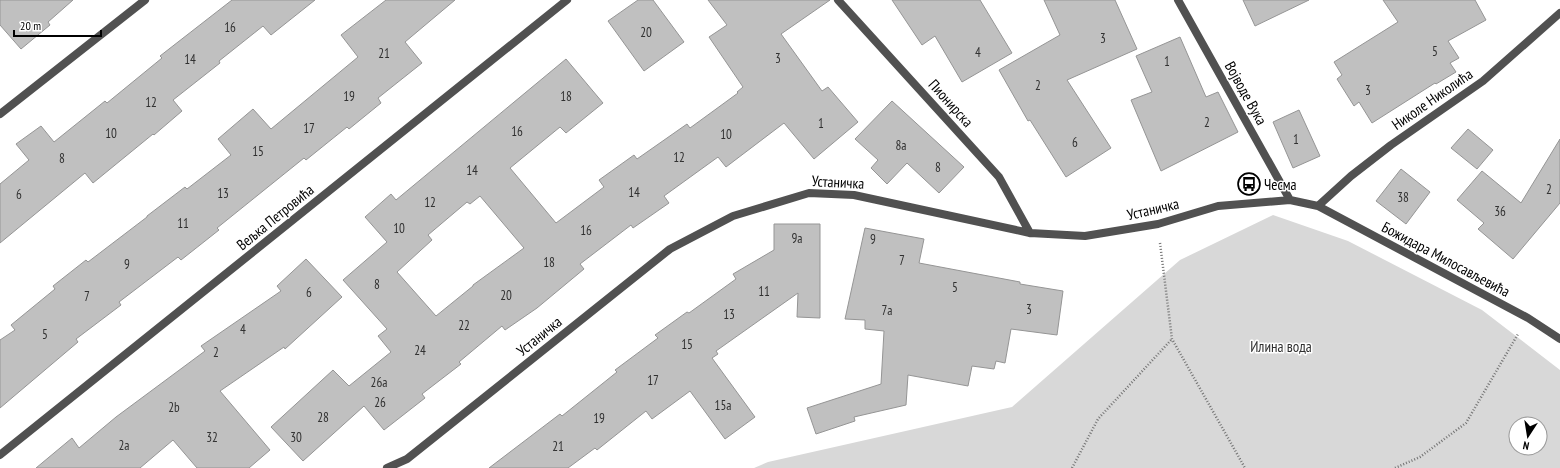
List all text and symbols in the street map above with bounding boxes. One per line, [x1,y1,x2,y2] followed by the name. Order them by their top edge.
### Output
[14,12,101,38] scale bar
[20,18,41,33] text: 20 m
[224,19,236,36] house number: 16
[640,24,652,41] house number: 20
[1100,30,1106,47] house number: 3
[1432,43,1438,60] house number: 5
[975,44,981,61] house number: 4
[378,45,390,62] house number: 21
[775,50,781,67] house number: 3
[184,51,196,68] house number: 14
[1164,53,1170,70] house number: 1
[1221,58,1271,128] street label: Војводе Вука
[1388,64,1476,134] street label: Николе Николића
[925,75,977,131] street label: Пионирска
[1035,77,1041,94] house number: 2
[1365,82,1371,99] house number: 3
[343,88,355,105] house number: 19
[560,88,572,105] house number: 18
[145,94,157,111] house number: 12
[1204,114,1210,131] house number: 2
[818,115,824,132] house number: 1
[303,120,315,137] house number: 17
[511,123,523,140] house number: 16
[105,125,117,142] house number: 10
[720,126,732,143] house number: 10
[1293,131,1299,148] house number: 1
[1072,134,1078,151] house number: 6
[895,137,907,154] house number: 8a
[252,143,264,160] house number: 15
[673,149,685,166] house number: 12
[59,150,65,167] house number: 8
[935,159,941,176] house number: 8
[466,162,478,179] house number: 14
[811,171,865,193] street label: Устаничка
[1236,171,1262,197] bus stop icon: Чесма
[1264,175,1297,194] place label: Чесма
[232,180,318,254] street label: Вељка Петровића
[1546,181,1552,198] house number: 2
[628,184,640,201] house number: 14
[217,185,229,202] house number: 13
[16,186,22,203] house number: 6
[1397,189,1409,206] house number: 38
[424,194,436,211] house number: 12
[1125,194,1181,224] street label: Устаничка
[1494,203,1506,220] house number: 36
[177,215,189,232] house number: 11
[1379,217,1513,301] street label: Божидара Милосављевића
[393,220,405,237] house number: 10
[580,222,592,239] house number: 16
[791,230,803,247] house number: 9a
[870,231,876,248] house number: 9
[899,252,905,269] house number: 7
[543,254,555,271] house number: 18
[124,256,130,273] house number: 9
[374,276,380,293] house number: 8
[952,279,958,296] house number: 5
[758,283,770,300] house number: 11
[306,284,312,301] house number: 6
[500,287,512,304] house number: 20
[84,288,90,305] house number: 7
[1026,301,1032,318] house number: 3
[882,302,892,319] house number: 7a
[723,306,735,323] house number: 13
[513,312,565,360] street label: Устаничка
[458,317,470,334] house number: 22
[240,321,246,338] house number: 4
[42,326,48,343] house number: 5
[681,336,693,353] house number: 15
[1250,337,1312,356] park label: Илина вода
[414,342,426,359] house number: 24
[213,344,219,361] house number: 2
[647,372,659,389] house number: 17
[371,374,387,391] house number: 26a
[374,394,386,411] house number: 26
[715,397,731,414] house number: 15a
[168,399,180,416] house number: 2b
[317,409,329,426] house number: 28
[593,410,605,427] house number: 19
[1508,416,1548,456] north arrow
[206,429,218,446] house number: 32
[290,429,302,446] house number: 30
[118,437,130,454] house number: 2a
[552,438,564,455] house number: 21
[1522,438,1530,453] text: N

